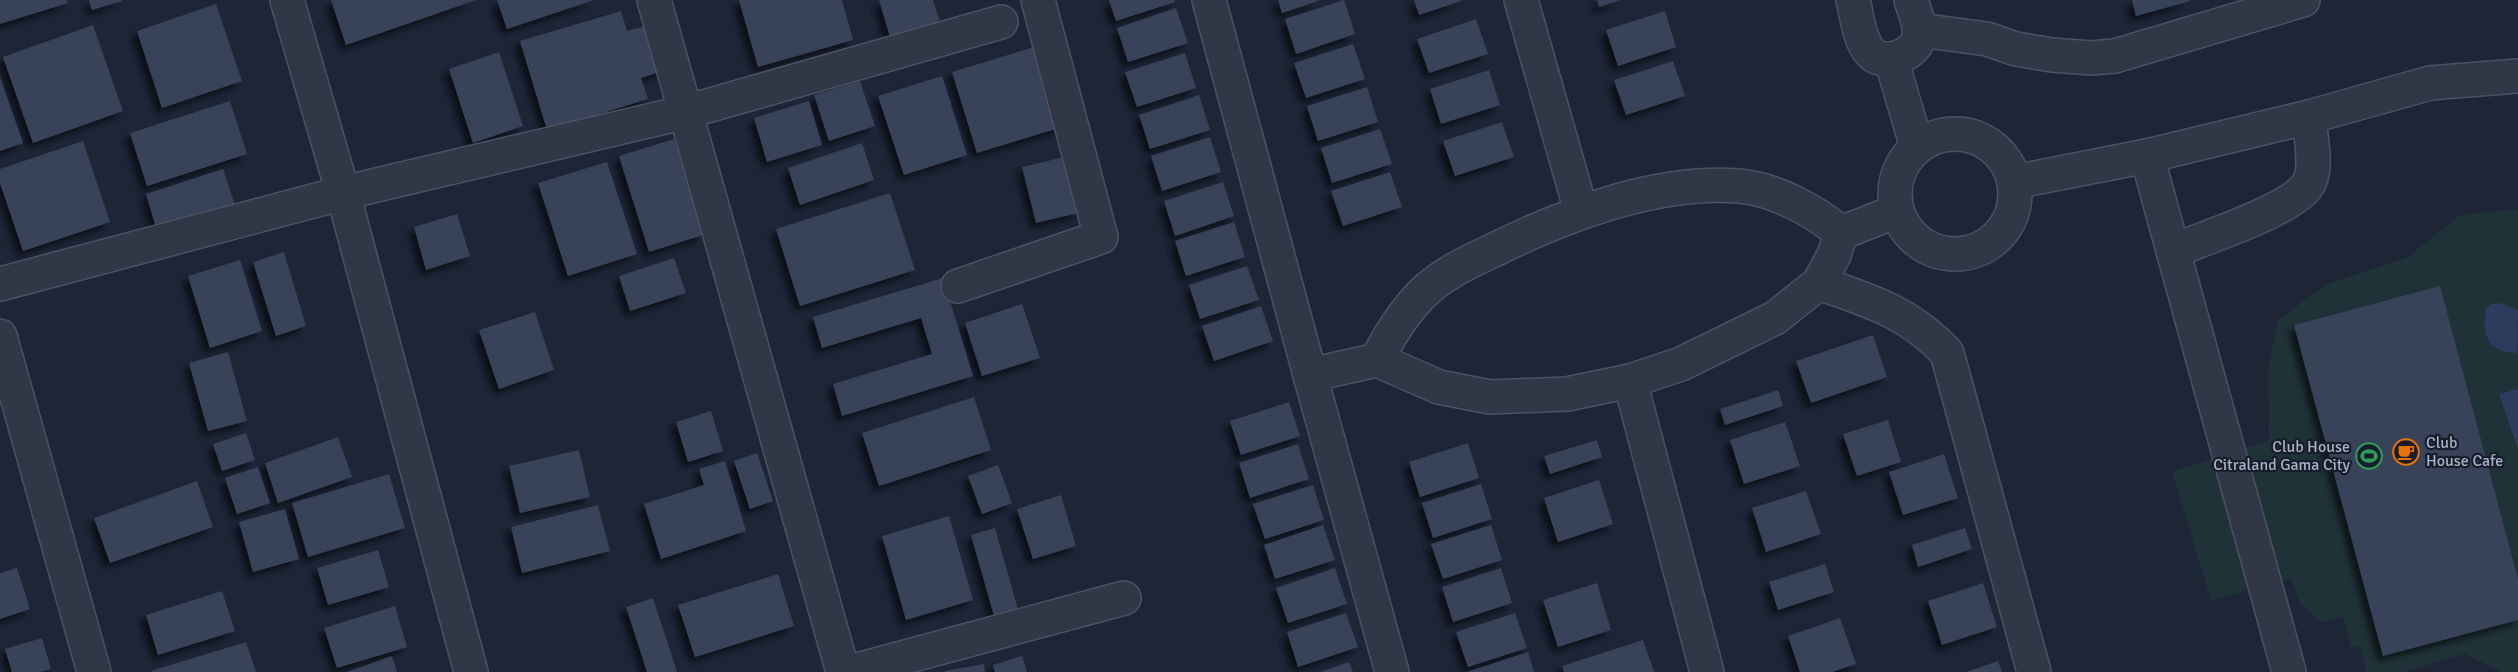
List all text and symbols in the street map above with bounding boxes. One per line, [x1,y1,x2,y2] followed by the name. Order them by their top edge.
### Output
[2426,433,2503,471] place label: Club House Cafe
[2213,437,2351,475] place label: Club House Citraland Gama City
[2391,437,2421,467] cafe icon: Club House Cafe
[2354,441,2384,471] sports icon: Club House Citraland Gama City

